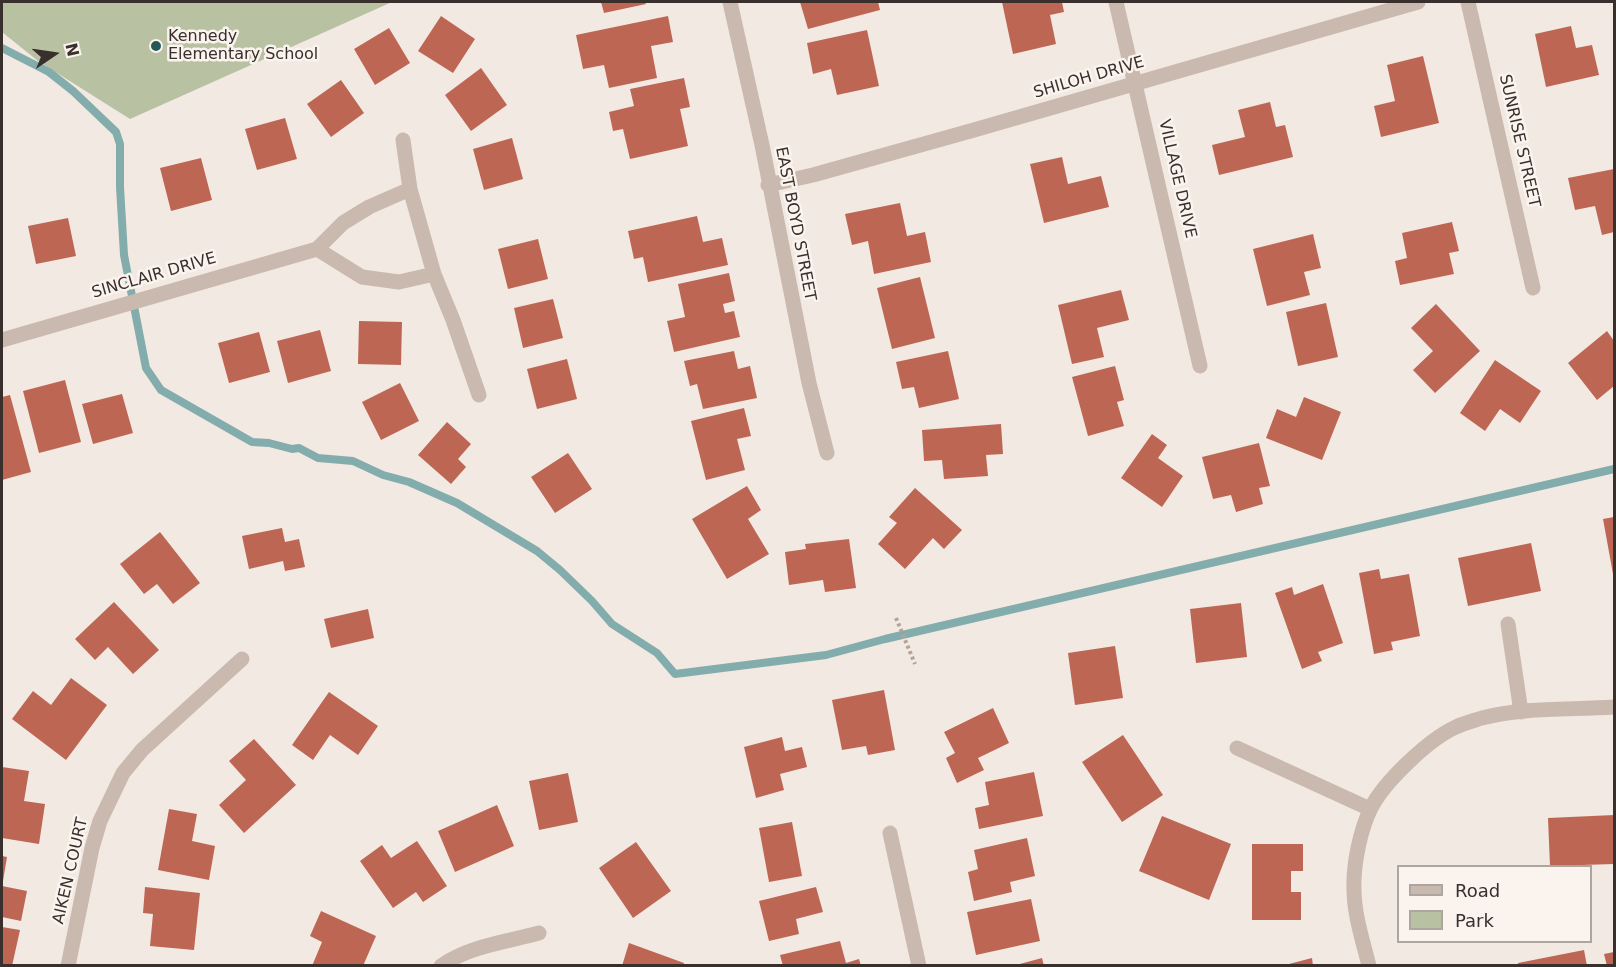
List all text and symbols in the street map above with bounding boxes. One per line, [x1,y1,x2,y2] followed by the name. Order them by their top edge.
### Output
[24,24,84,84] north arrow
[168,27,318,65] place label: Kennedy Elementary School
[149,39,163,53] marker: Kennedy Elementary School
[61,41,83,58] text: N
[1031,53,1147,103] street label: SHILOH DRIVE
[1494,73,1544,209] street label: SUNRISE STREET
[1154,118,1200,240] street label: VILLAGE DRIVE
[771,145,819,303] street label: EAST BOYD STREET
[90,249,218,303] street label: SINCLAIR DRIVE
[49,816,93,926] street label: AIKEN COURT
[1397,865,1592,943] legend
[1455,880,1500,901] text: Road
[1455,910,1494,931] text: Park

